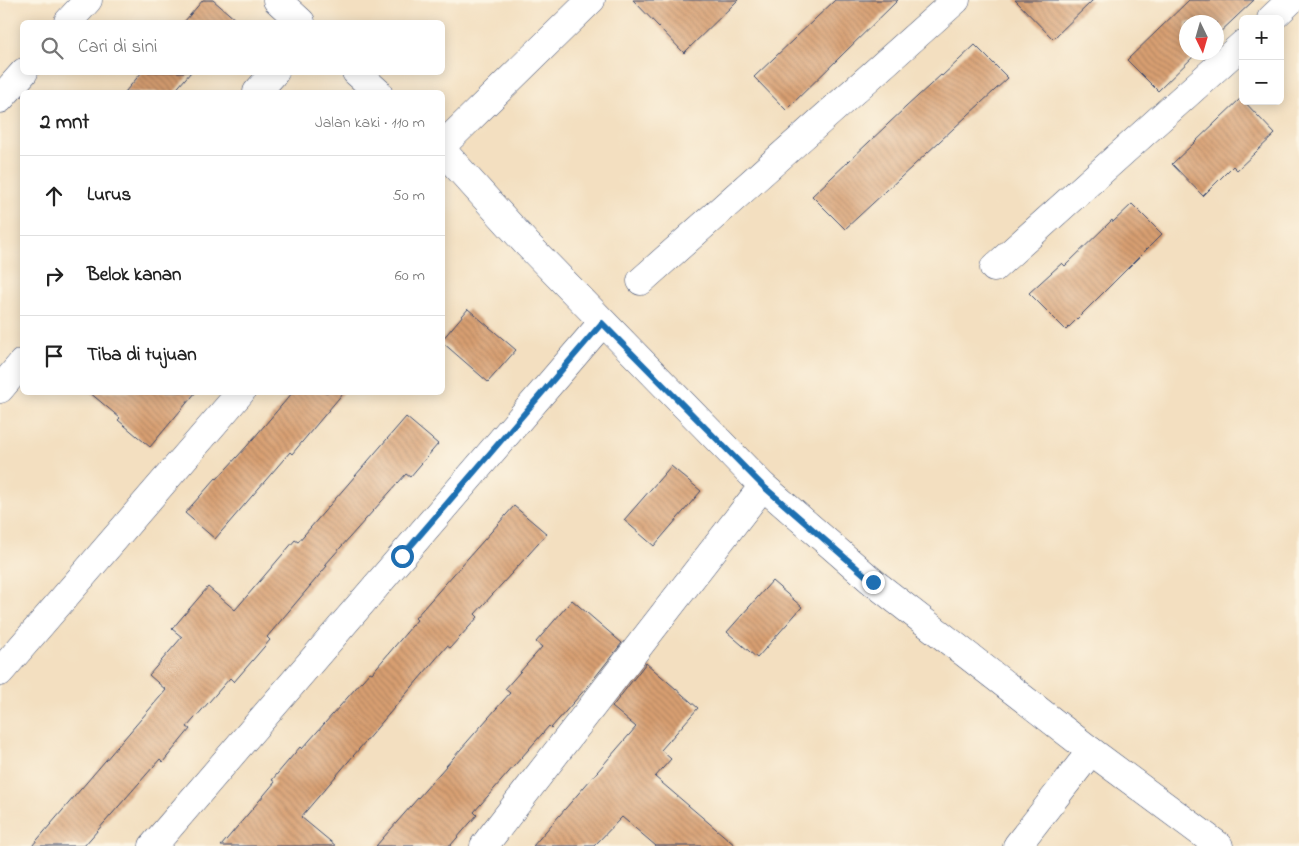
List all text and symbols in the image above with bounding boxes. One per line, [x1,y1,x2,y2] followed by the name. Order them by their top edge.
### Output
[1179,15,1224,60] north arrow
[1239,15,1284,105] map controls
[1239,15,1284,60] button: +
[20,20,445,75] search box
[38,34,66,62] icon: search
[78,34,157,61] text: Cari di sini
[1239,60,1284,105] button: −
[40,108,89,138] text: 2 mnt
[315,111,425,135] text: Jalan kaki · 110 m
[40,182,68,210] icon: ahead
[87,182,131,209] text: Lurus
[393,184,425,208] text: 50 m
[40,262,68,290] icon: right
[87,262,181,289] text: Belok kanan
[395,264,425,288] text: 60 m
[40,342,68,370] icon: arrive
[87,342,197,369] text: Tiba di tujuan
[391,545,414,568] route start
[862,571,885,594] route end

